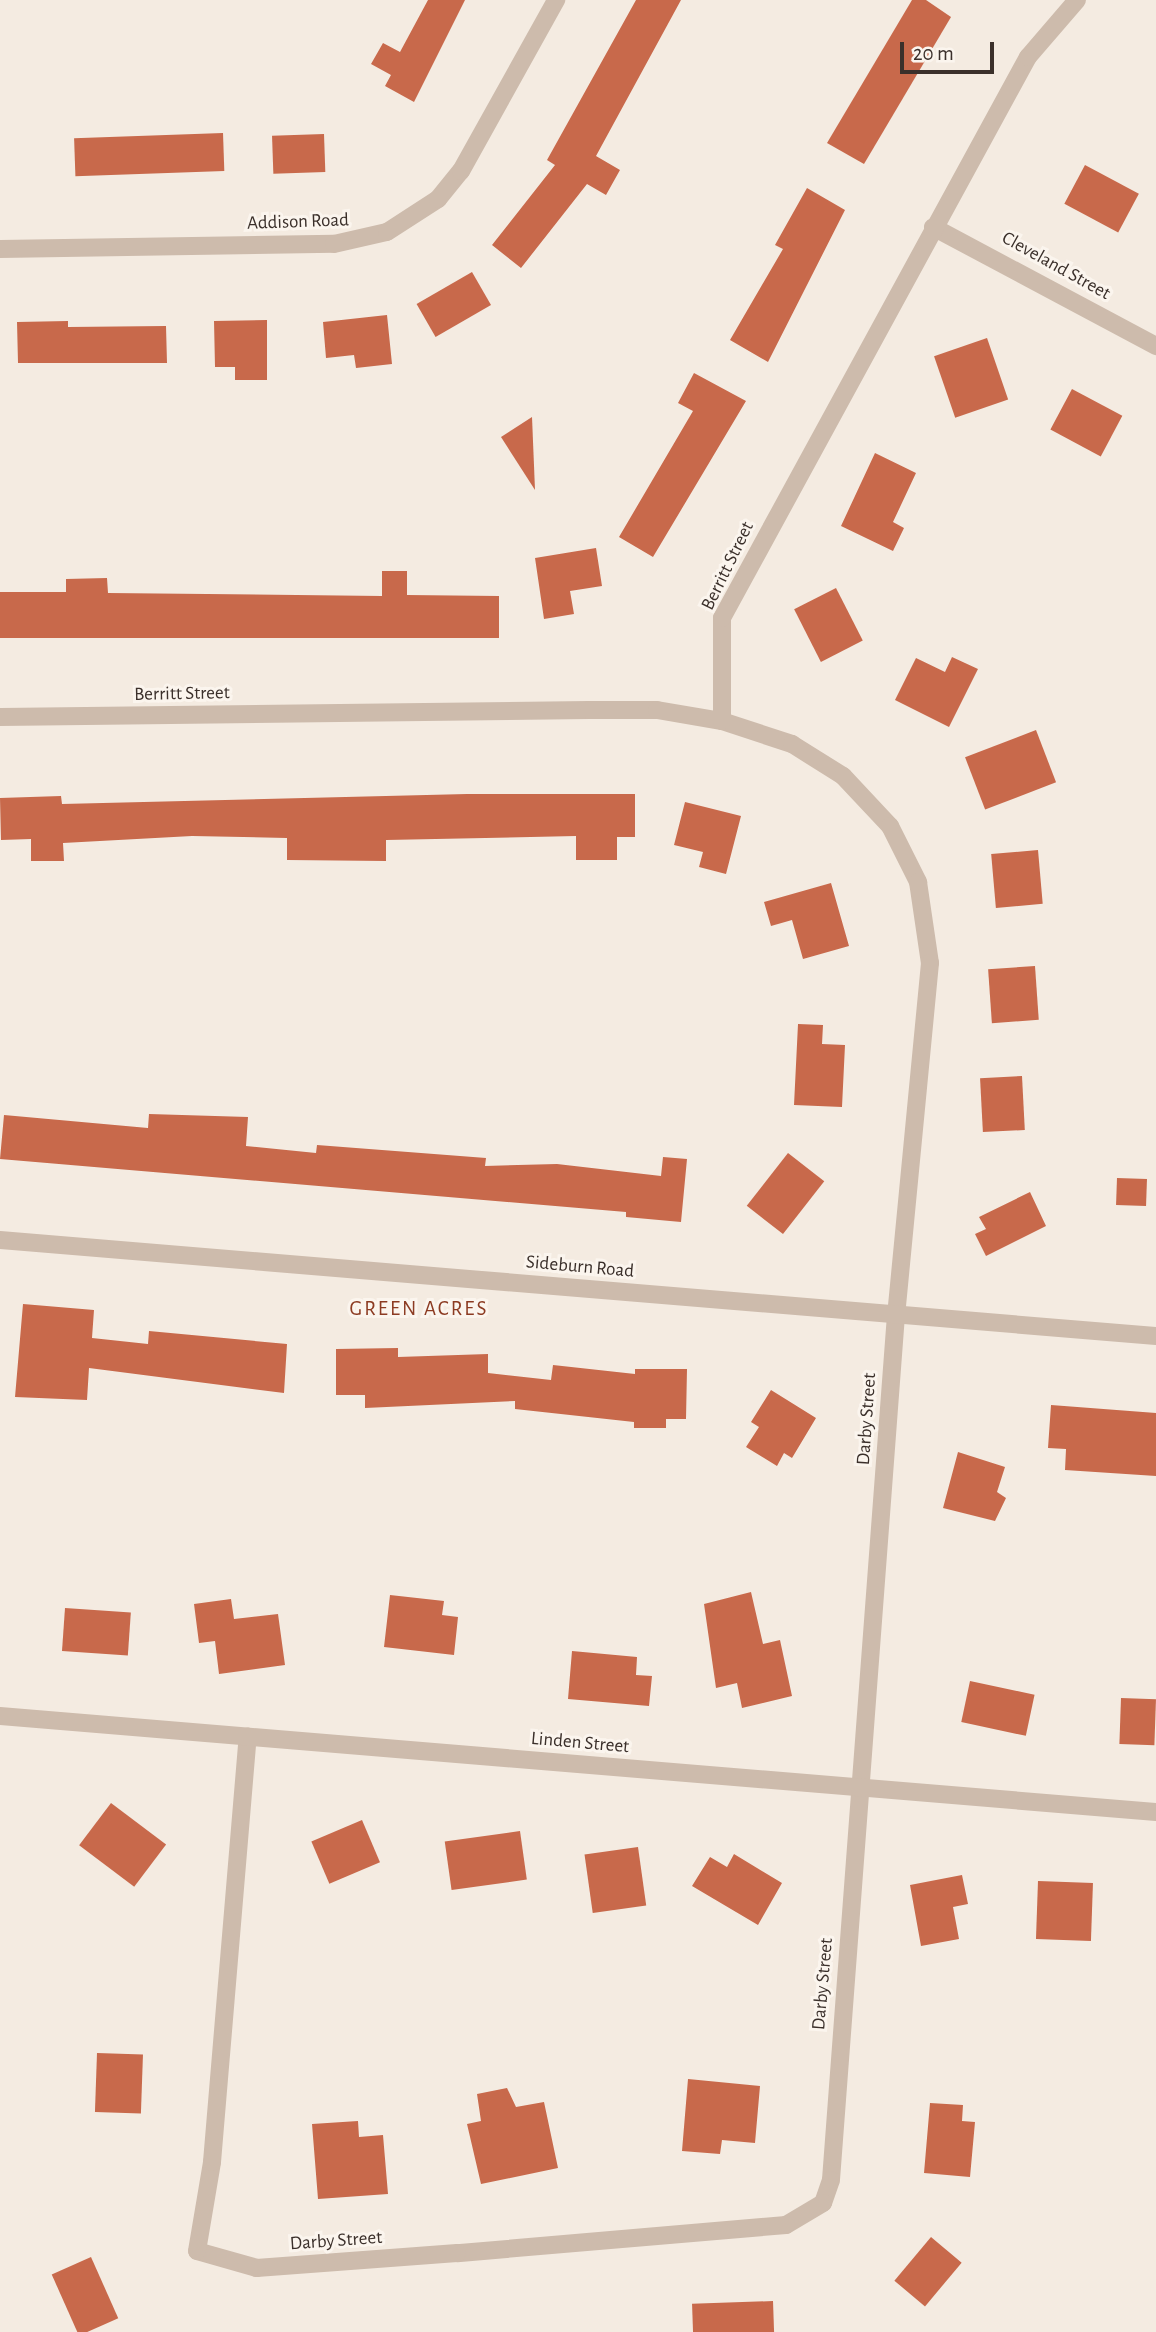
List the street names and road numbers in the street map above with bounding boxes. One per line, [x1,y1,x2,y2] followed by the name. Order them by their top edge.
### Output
[247,209,349,235] street label: Addison Road
[998,227,1114,305] street label: Cleveland Street
[697,518,759,614] street label: Berritt Street
[134,682,230,706] street label: Berritt Street
[525,1251,635,1283] street label: Sideburn Road
[852,1372,882,1466] street label: Darby Street
[530,1727,630,1759] street label: Linden Street
[808,1937,838,2031] street label: Darby Street
[289,2226,383,2256] street label: Darby Street

